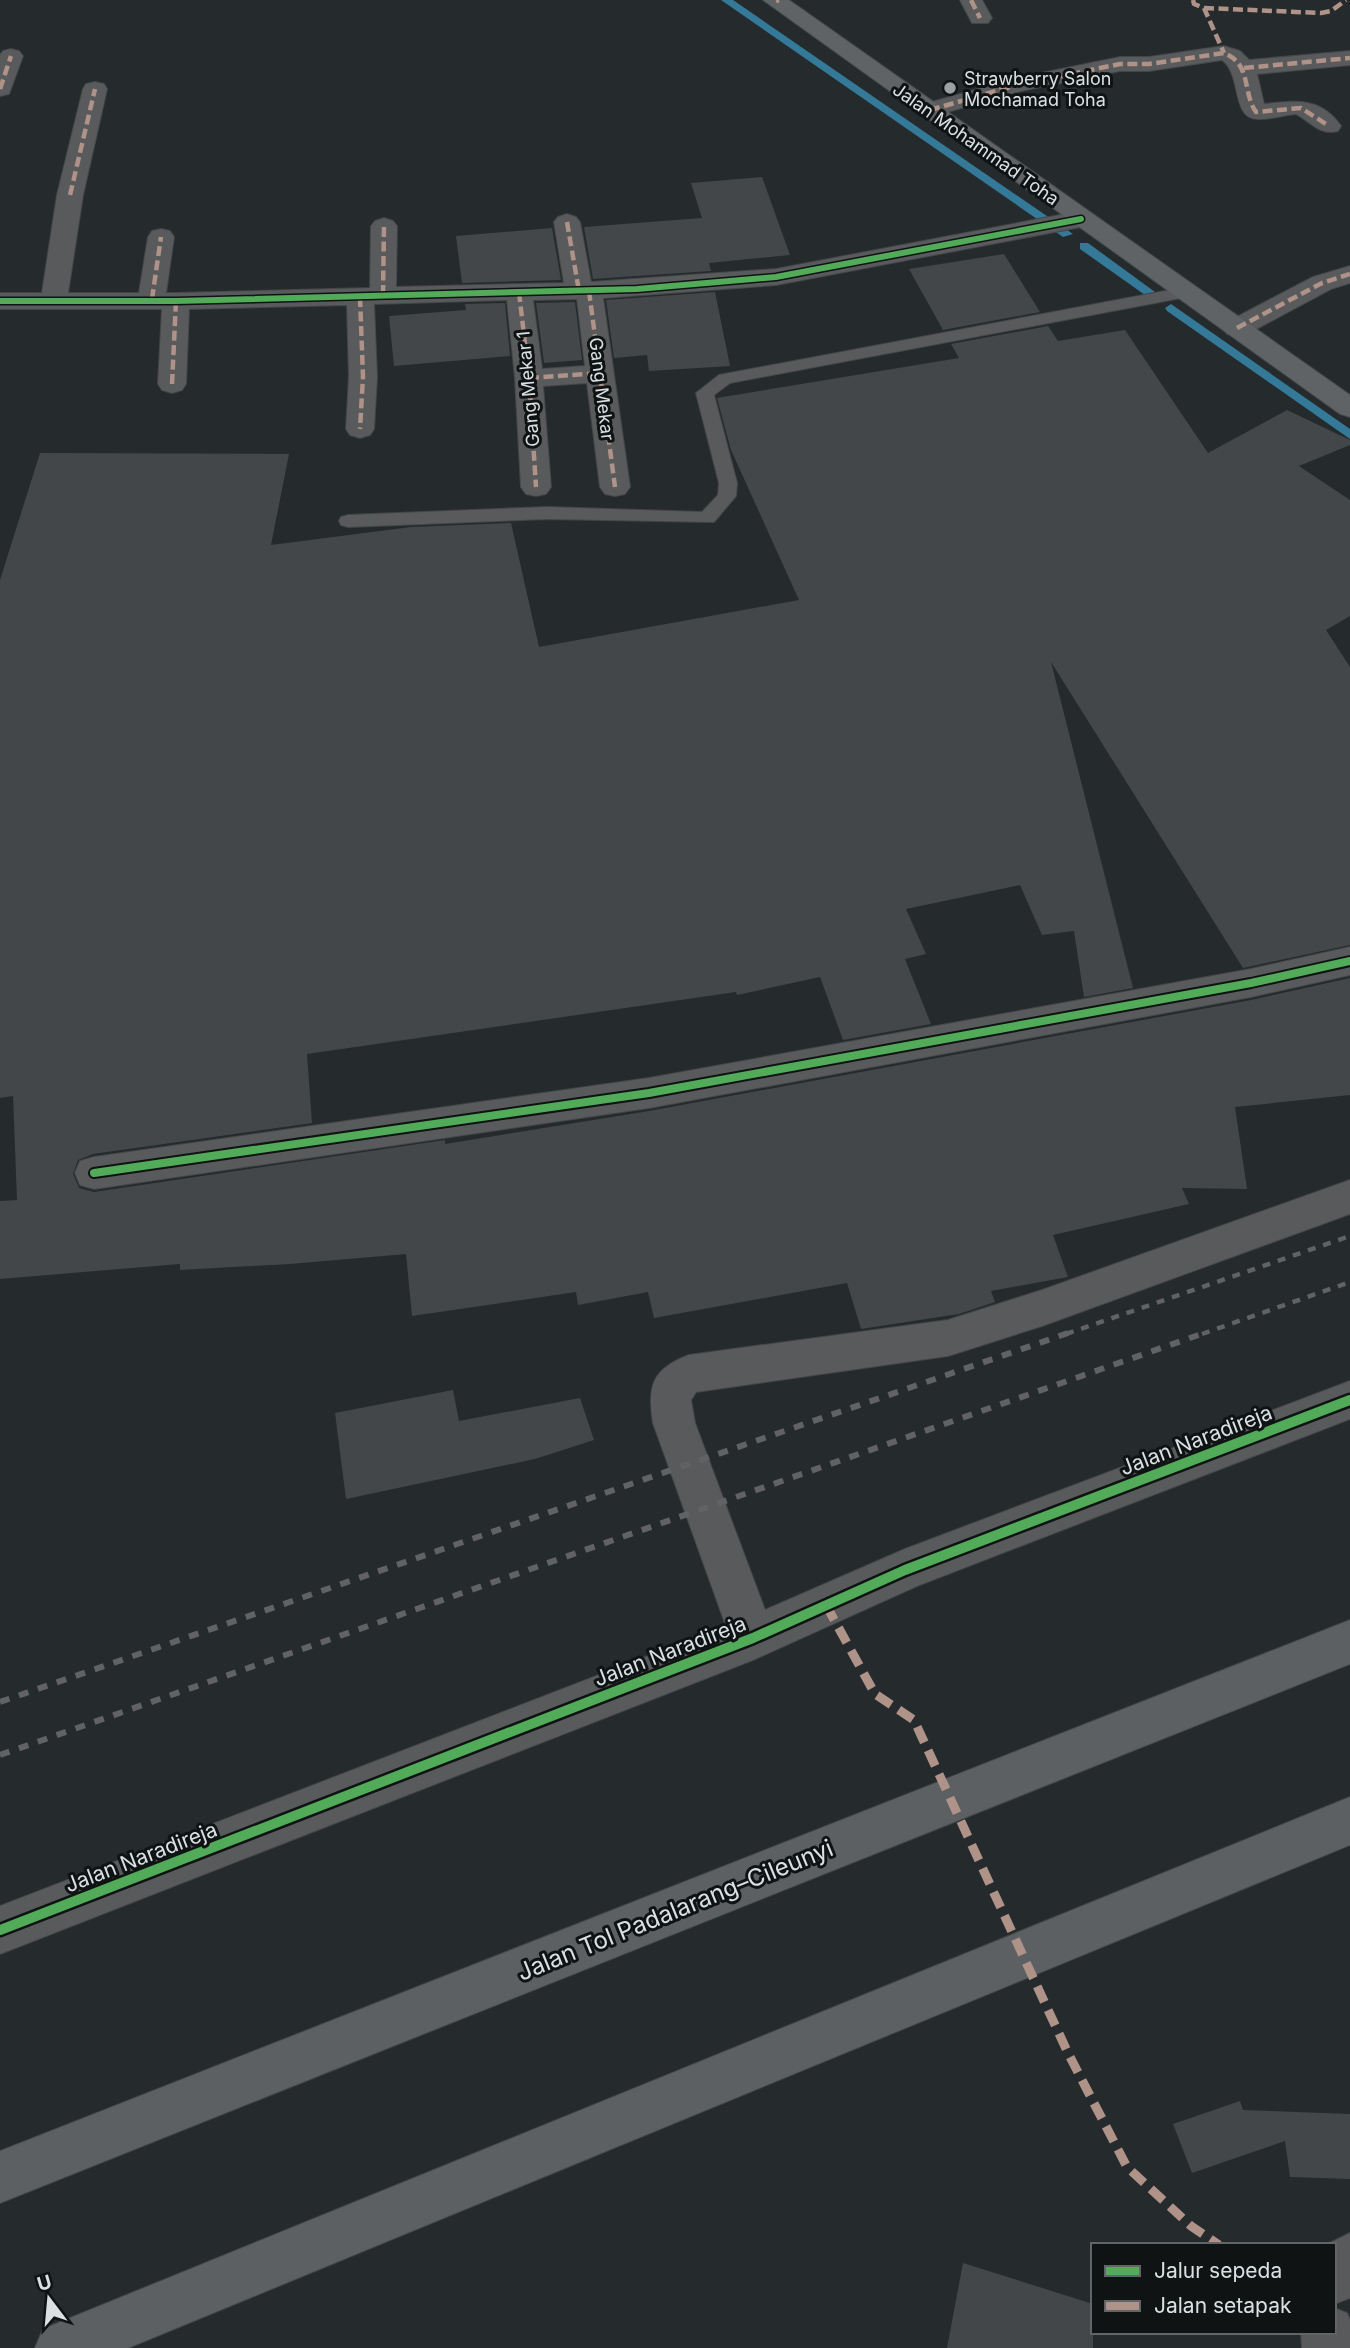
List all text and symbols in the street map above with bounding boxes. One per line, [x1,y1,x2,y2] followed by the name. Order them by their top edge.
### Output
[964,68,1111,110] place label: Strawberry Salon Mochamad Toha
[889,79,1063,209] street label: Jalan Mohammad Toha
[942,80,958,96] marker: Strawberry Salon Mochamad Toha
[512,330,544,448] street label: Gang Mekar 1
[585,336,619,442] street label: Gang Mekar
[1116,1399,1276,1481] street label: Jalan Naradireja
[590,1610,750,1692] street label: Jalan Naradireja
[61,1816,221,1898] street label: Jalan Naradireja
[513,1833,837,1987] street label: Jalan Tol Padalarang–Cileunyi
[1091,2243,1336,2334] legend
[1154,2258,1282,2283] text: Jalur sepeda
[14,2264,84,2334] north arrow
[35,2270,54,2296] text: U
[1154,2293,1292,2318] text: Jalan setapak

